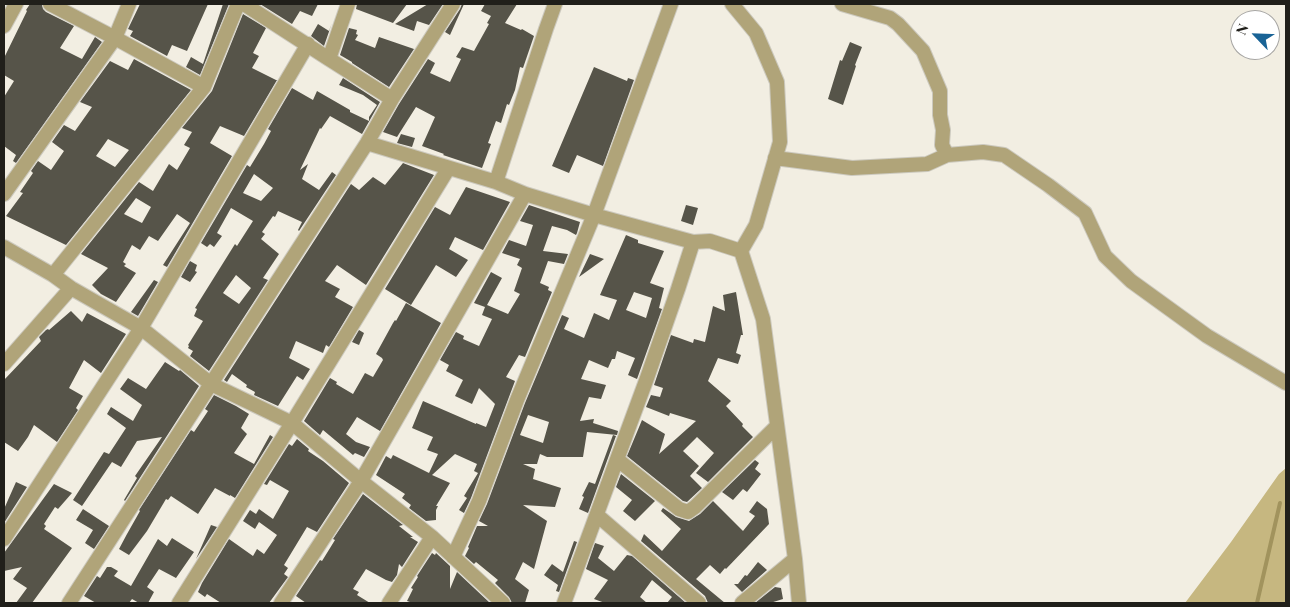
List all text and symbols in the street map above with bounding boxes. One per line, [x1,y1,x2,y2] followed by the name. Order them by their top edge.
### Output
[1230,10,1280,60] north arrow
[1231,21,1252,38] text: N

